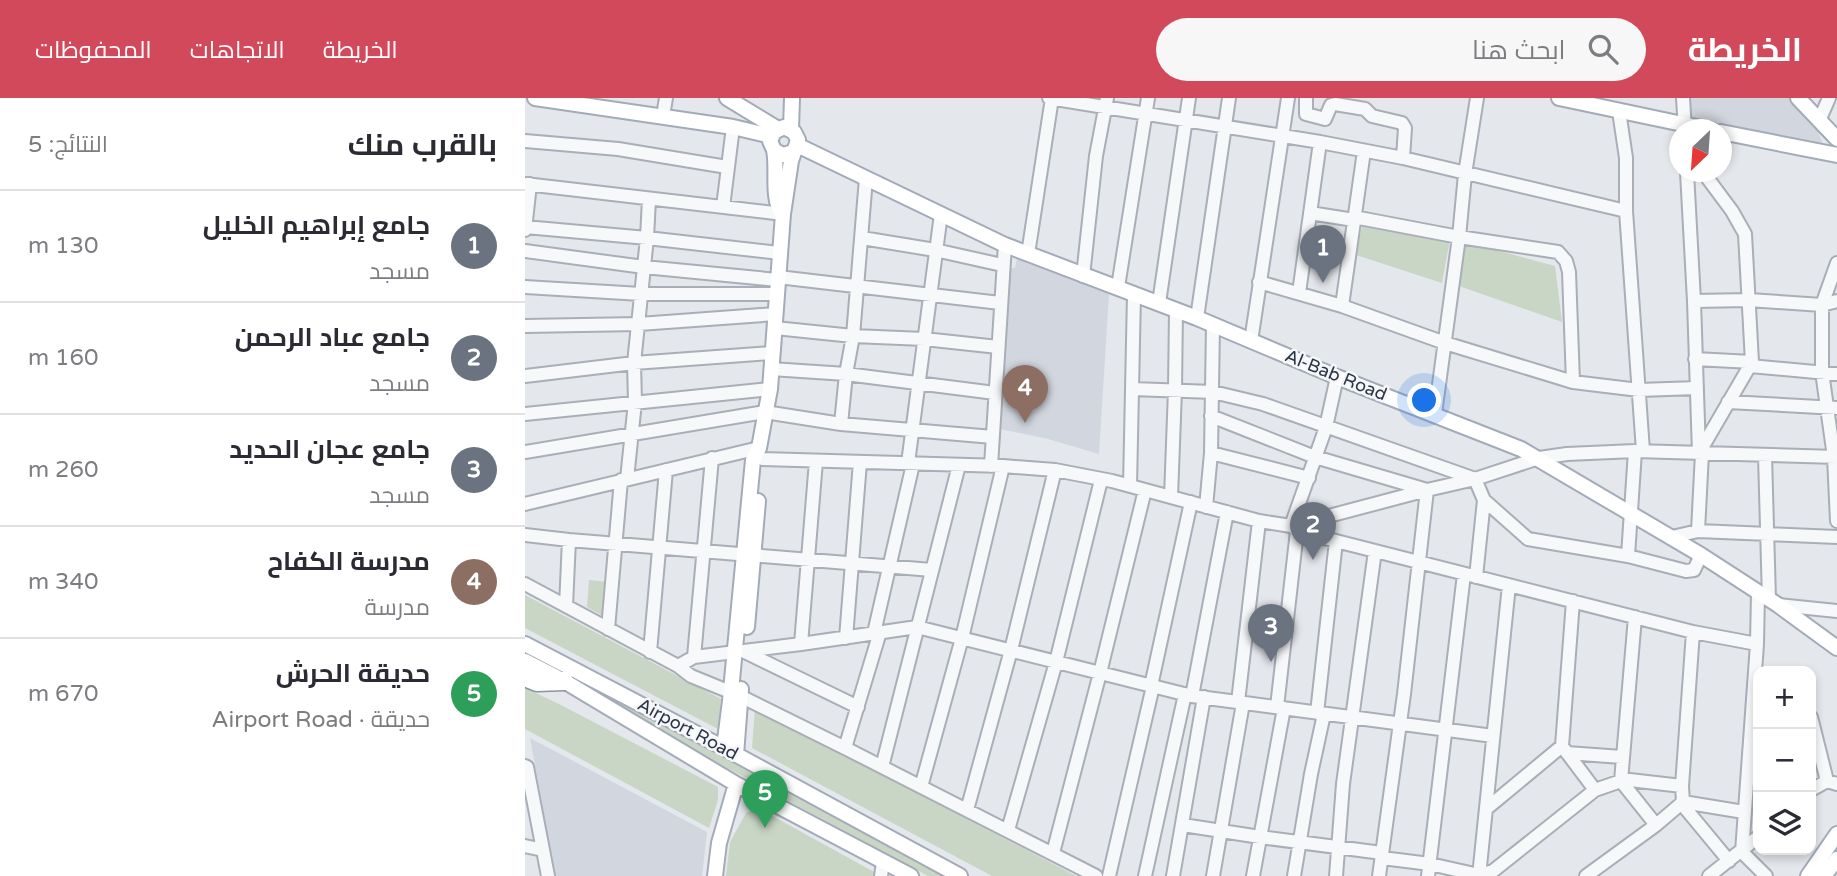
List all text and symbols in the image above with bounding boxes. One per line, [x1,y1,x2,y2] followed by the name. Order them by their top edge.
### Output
[1156,18,1646,81] search box
[1584,30,1622,68] icon: search
[1688,31,1802,70] text: الخريطة
[1472,35,1566,66] text: ابحث هنا
[35,36,152,65] text: المحفوظات
[190,36,285,65] text: الاتجاهات
[323,36,398,65] text: الخريطة
[1669,119,1732,182] north arrow
[348,127,497,164] text: بالقرب منك
[28,131,108,159] text: النتائج: 5
[203,210,430,241] text: جامع إبراهيم الخليل
[1300,225,1346,283] pin: 1
[28,232,98,260] text: 130 m
[467,232,481,260] text: 1
[369,258,430,286] text: مسجد
[235,322,430,353] text: جامع عباد الرحمن
[28,344,98,372] text: 160 m
[467,344,481,372] text: 2
[1282,345,1390,405] street label: Al-Bab Road
[1002,365,1048,423] pin: 4
[369,370,430,398] text: مسجد
[1407,383,1441,417] your location
[229,434,430,465] text: جامع عجان الحديد
[28,456,98,484] text: 260 m
[467,456,481,484] text: 3
[369,482,430,510] text: مسجد
[1290,502,1336,560] pin: 2
[267,546,430,577] text: مدرسة الكفاح
[28,568,98,596] text: 340 m
[467,568,481,596] text: 4
[365,594,430,622] text: مدرسة
[1248,604,1294,662] pin: 3
[276,658,430,689] text: حديقة الحرش
[1753,666,1816,855] map controls
[1753,666,1816,729] button: +
[28,680,98,708] text: 670 m
[467,680,481,708] text: 5
[634,693,742,765] street label: Airport Road
[211,706,430,734] text: حديقة · Airport Road
[1753,729,1816,792] button: −
[742,770,788,828] pin: 5
[1753,792,1816,855] button: layers

